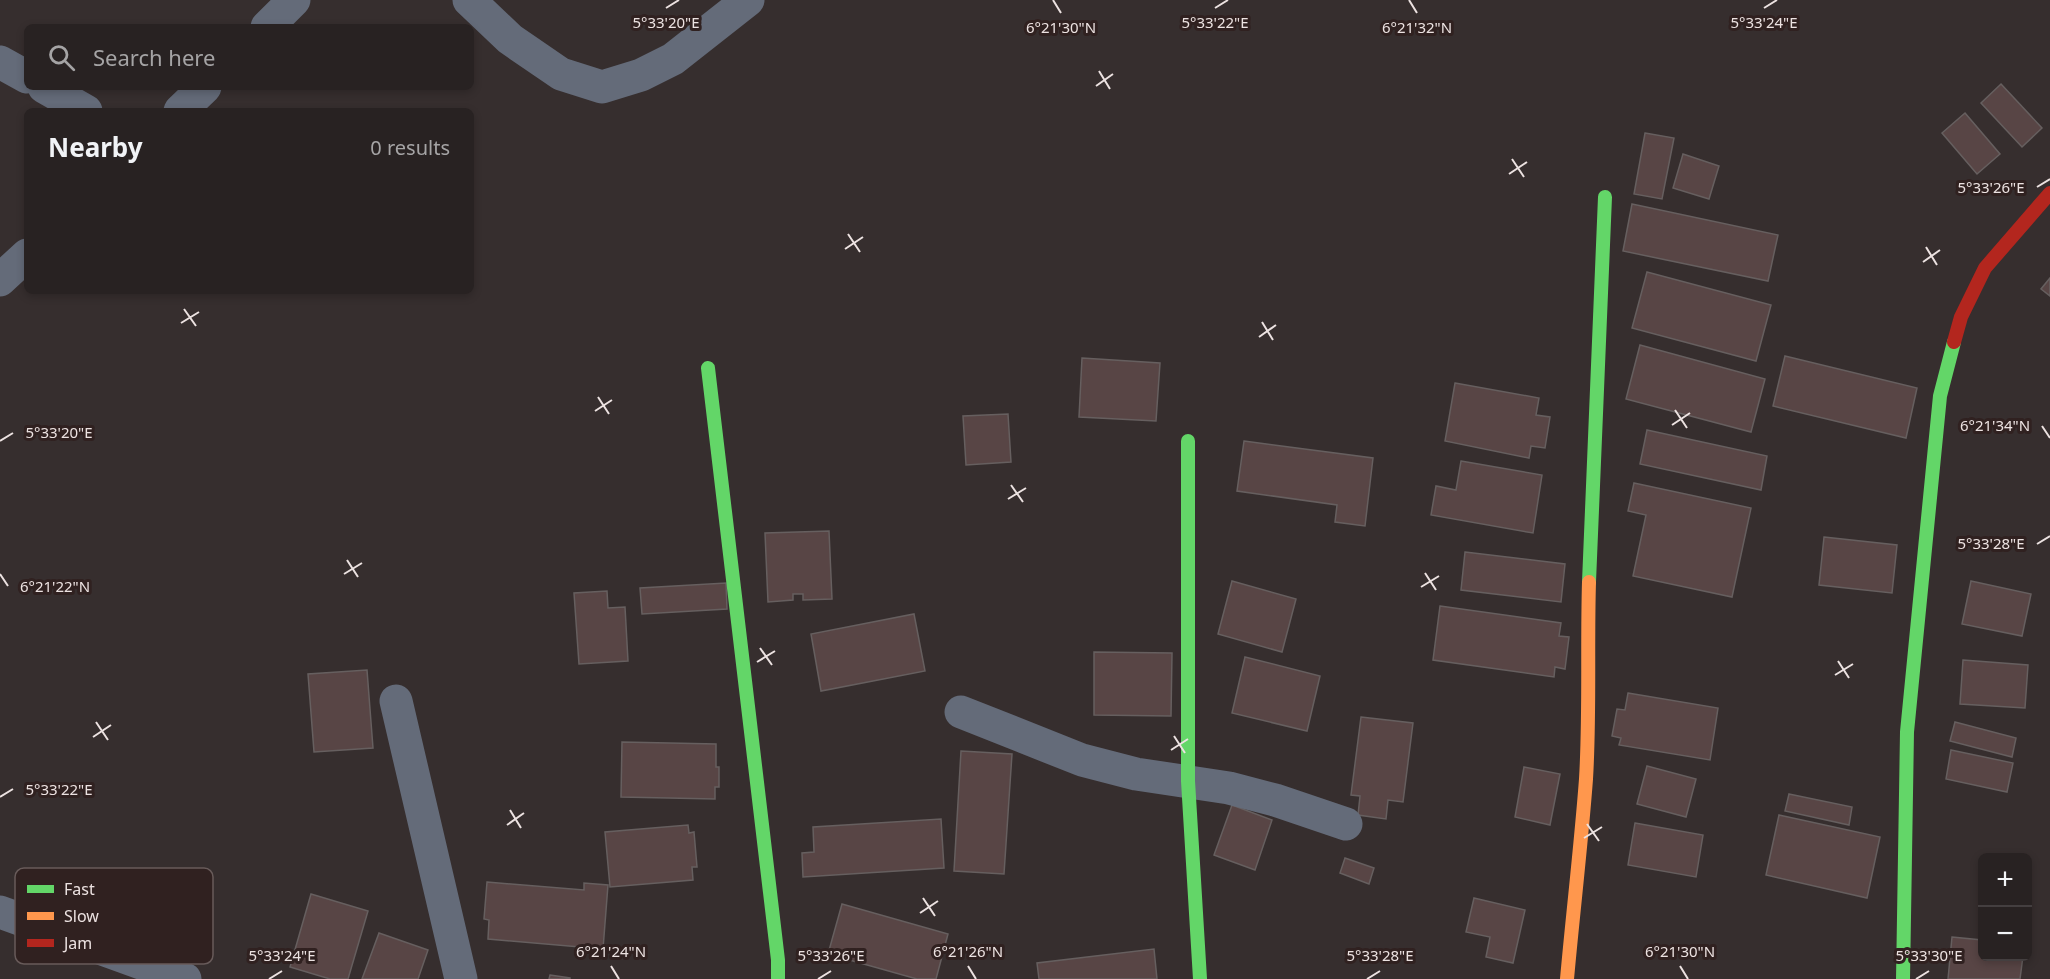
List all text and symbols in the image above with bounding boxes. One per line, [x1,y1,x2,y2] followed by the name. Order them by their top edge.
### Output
[632,12,700,32] text: 5°33'20"E
[1181,12,1249,32] text: 5°33'22"E
[1730,12,1798,32] text: 5°33'24"E
[1026,17,1096,37] text: 6°21'30"N
[1382,17,1452,37] text: 6°21'32"N
[24,24,474,90] search box
[45,41,78,74] icon: search
[93,42,215,72] text: Search here
[48,129,143,165] text: Nearby
[370,134,450,161] text: 0 results
[1957,177,2025,197] text: 5°33'26"E
[1960,415,2030,435] text: 6°21'34"N
[25,422,93,442] text: 5°33'20"E
[1957,533,2025,553] text: 5°33'28"E
[20,576,90,596] text: 6°21'22"N
[25,779,93,799] text: 5°33'22"E
[1978,853,2032,961] map controls
[1978,853,2032,907] button: +
[15,868,213,964] legend
[64,878,95,900] text: Fast
[64,905,99,927] text: Slow
[1978,907,2032,961] button: −
[62,932,92,954] text: Jam
[576,941,646,961] text: 6°21'24"N
[933,941,1003,961] text: 6°21'26"N
[1645,941,1715,961] text: 6°21'30"N
[248,945,316,965] text: 5°33'24"E
[797,945,865,965] text: 5°33'26"E
[1346,945,1414,965] text: 5°33'28"E
[1895,945,1963,965] text: 5°33'30"E

